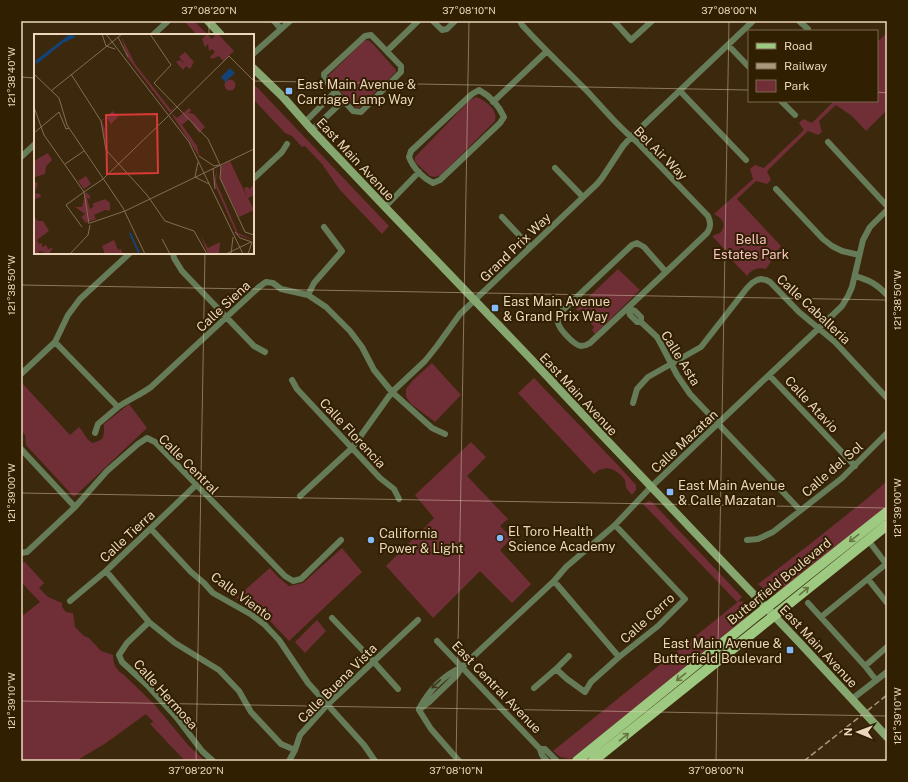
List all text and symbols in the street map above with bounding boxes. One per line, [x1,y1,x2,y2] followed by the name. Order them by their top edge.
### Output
[181,4,237,16] text: 37°08'20"N
[442,4,496,16] text: 37°08'10"N
[701,4,757,16] text: 37°08'00"N
[748,30,878,102] legend
[34,34,254,254] inset map
[784,39,812,53] text: Road
[5,46,17,107] text: 121°38'40"W
[784,59,828,73] text: Railway
[297,77,416,107] place label: East Main Avenue & Carriage Lamp Way
[784,79,810,93] text: Park
[284,86,294,96] marker: East Main Avenue & Carriage Lamp Way
[314,115,398,204] street label: East Main Avenue
[631,123,691,183] street label: Bel Air Way
[477,210,554,285] street label: Grand Prix Way
[713,232,789,262] park label: Bella Estates Park
[5,254,17,315] text: 121°38'50"W
[891,269,903,330] text: 121°38'50"W
[774,271,854,347] street label: Calle Caballeria
[193,278,253,335] street label: Calle Siena
[503,294,610,324] place label: East Main Avenue & Grand Prix Way
[490,303,500,313] marker: East Main Avenue & Grand Prix Way
[658,328,703,388] street label: Calle Asta
[537,350,621,439] street label: East Main Avenue
[782,373,841,436] street label: Calle Atavio
[317,395,389,471] street label: Calle Florencia
[648,407,721,476] street label: Calle Mazatan
[156,431,222,497] street label: Calle Central
[799,439,866,500] street label: Calle del Sol
[5,463,17,523] text: 121°39'00"W
[678,478,785,508] place label: East Main Avenue & Calle Mazatan
[891,478,903,538] text: 121°39'00"W
[665,487,675,497] marker: East Main Avenue & Calle Mazatan
[97,507,158,565] street label: Calle Tierra
[508,524,616,554] place label: El Toro Health Science Academy
[379,526,463,556] place label: California Power & Light
[495,533,505,543] marker: El Toro Health Science Academy
[849,533,860,542] one-way arrow
[366,535,376,545] marker: California Power & Light
[724,535,834,628] street label: Butterfield Boulevard
[208,569,275,624] street label: Calle Viento
[799,587,810,596] one-way arrow
[617,590,677,647] street label: Calle Cerro
[777,602,861,691] street label: East Main Avenue
[653,636,782,666] place label: East Main Avenue & Butterfield Boulevard
[449,638,544,736] street label: East Central Avenue
[295,641,380,726] street label: Calle Buena Vista
[785,645,795,655] marker: East Main Avenue & Butterfield Boulevard
[130,656,201,732] street label: Calle Hermosa
[5,672,17,730] text: 121°39'10"W
[676,672,686,681] one-way arrow
[431,679,441,689] one-way arrow
[891,687,903,745] text: 121°39'10"W
[838,712,878,752] north arrow
[842,727,854,736] text: N
[618,732,629,741] one-way arrow
[168,764,224,776] text: 37°08'20"N
[429,764,483,776] text: 37°08'10"N
[688,764,744,776] text: 37°08'00"N

